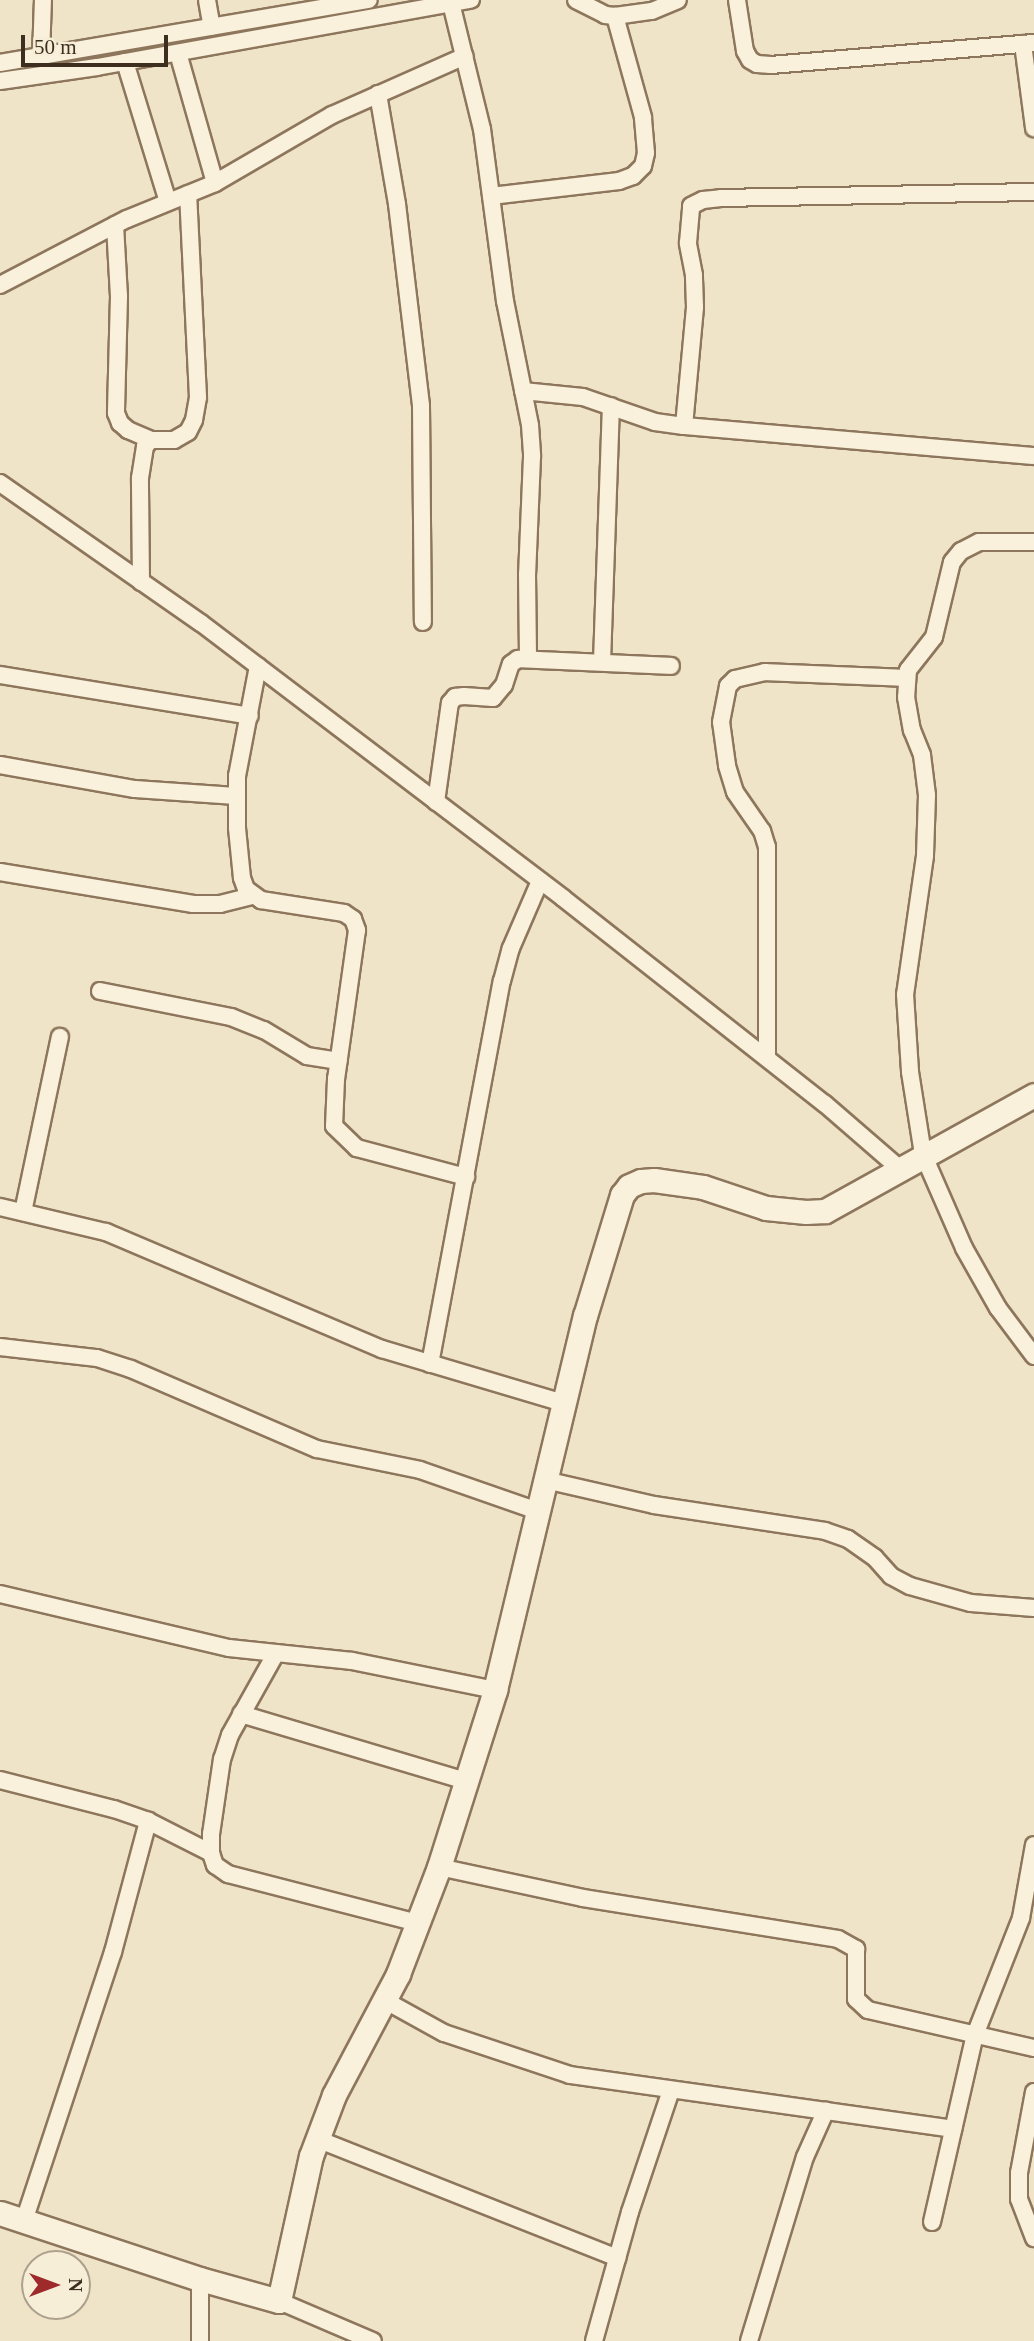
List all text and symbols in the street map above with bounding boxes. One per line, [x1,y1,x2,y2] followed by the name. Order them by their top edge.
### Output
[24,21,172,65] scale bar
[34,35,77,59] text: 50 m
[21,2250,91,2320] north arrow
[65,2278,86,2292] text: N

